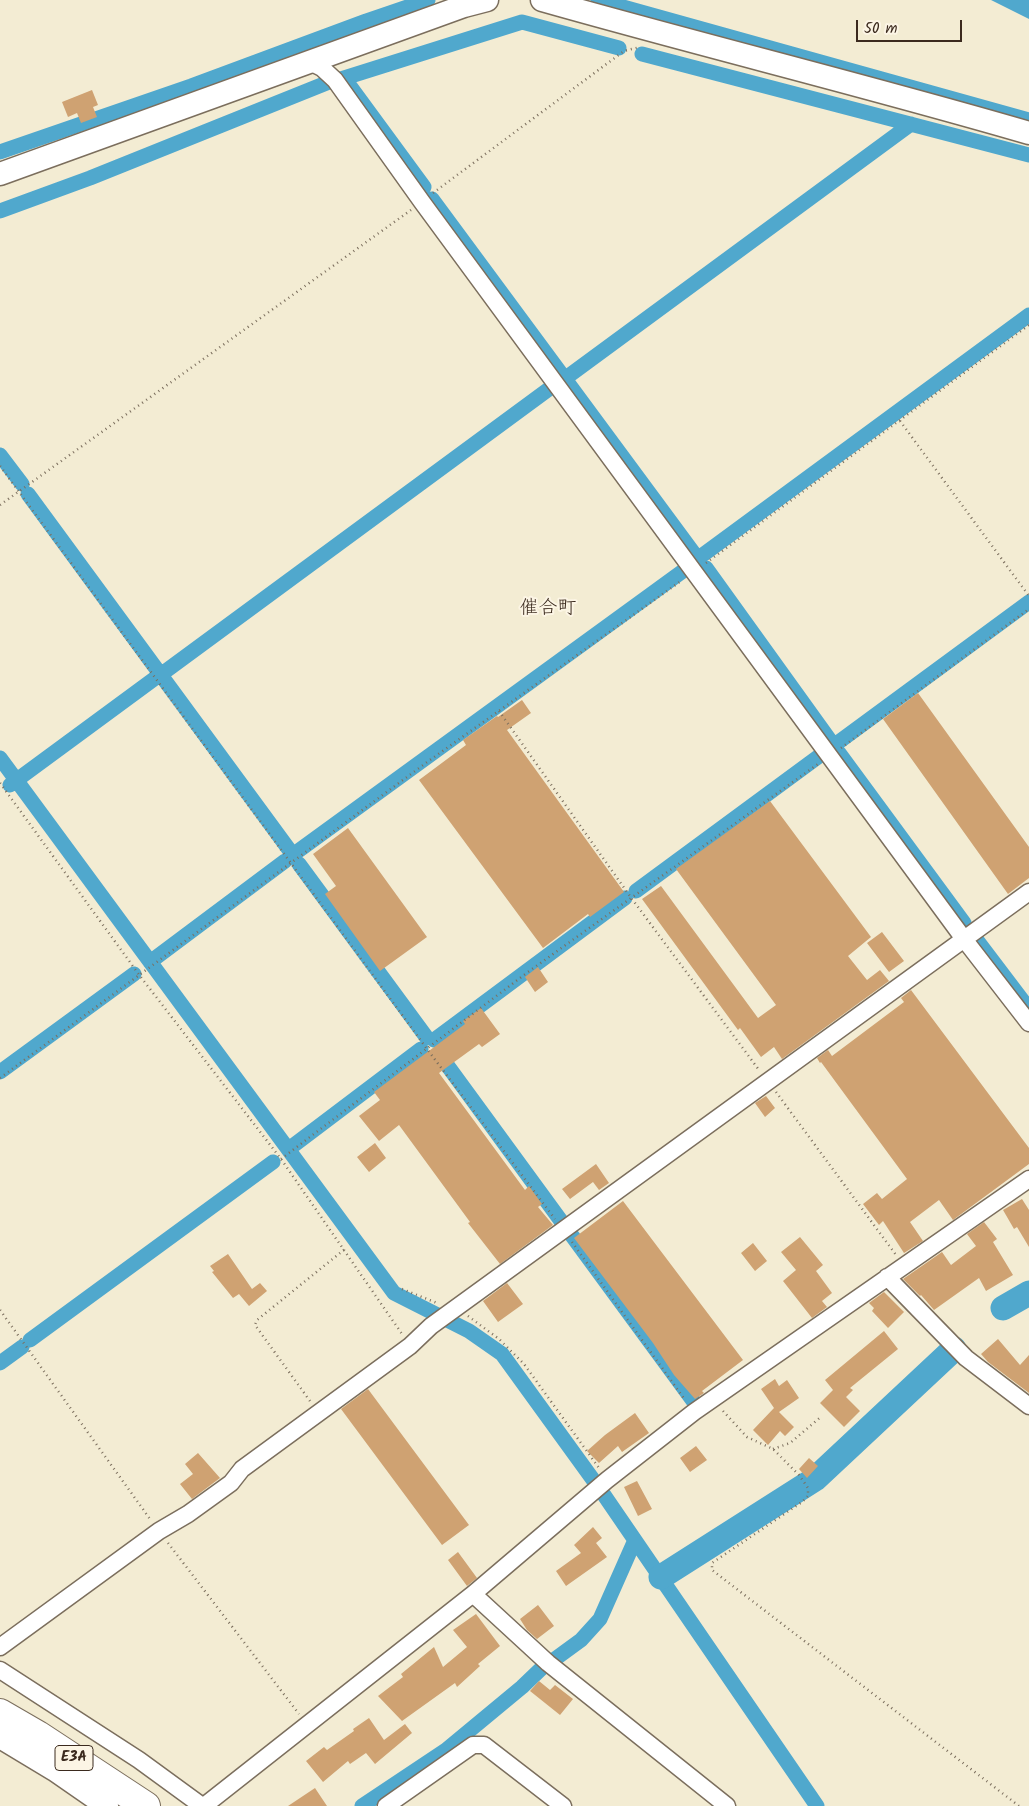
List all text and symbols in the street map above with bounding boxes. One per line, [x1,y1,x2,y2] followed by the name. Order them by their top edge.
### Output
[859,10,965,42] scale bar
[864,17,898,41] text: 50 m
[520,599,576,621] district label: 催合町
[55,1746,93,1770] road number: E3A

